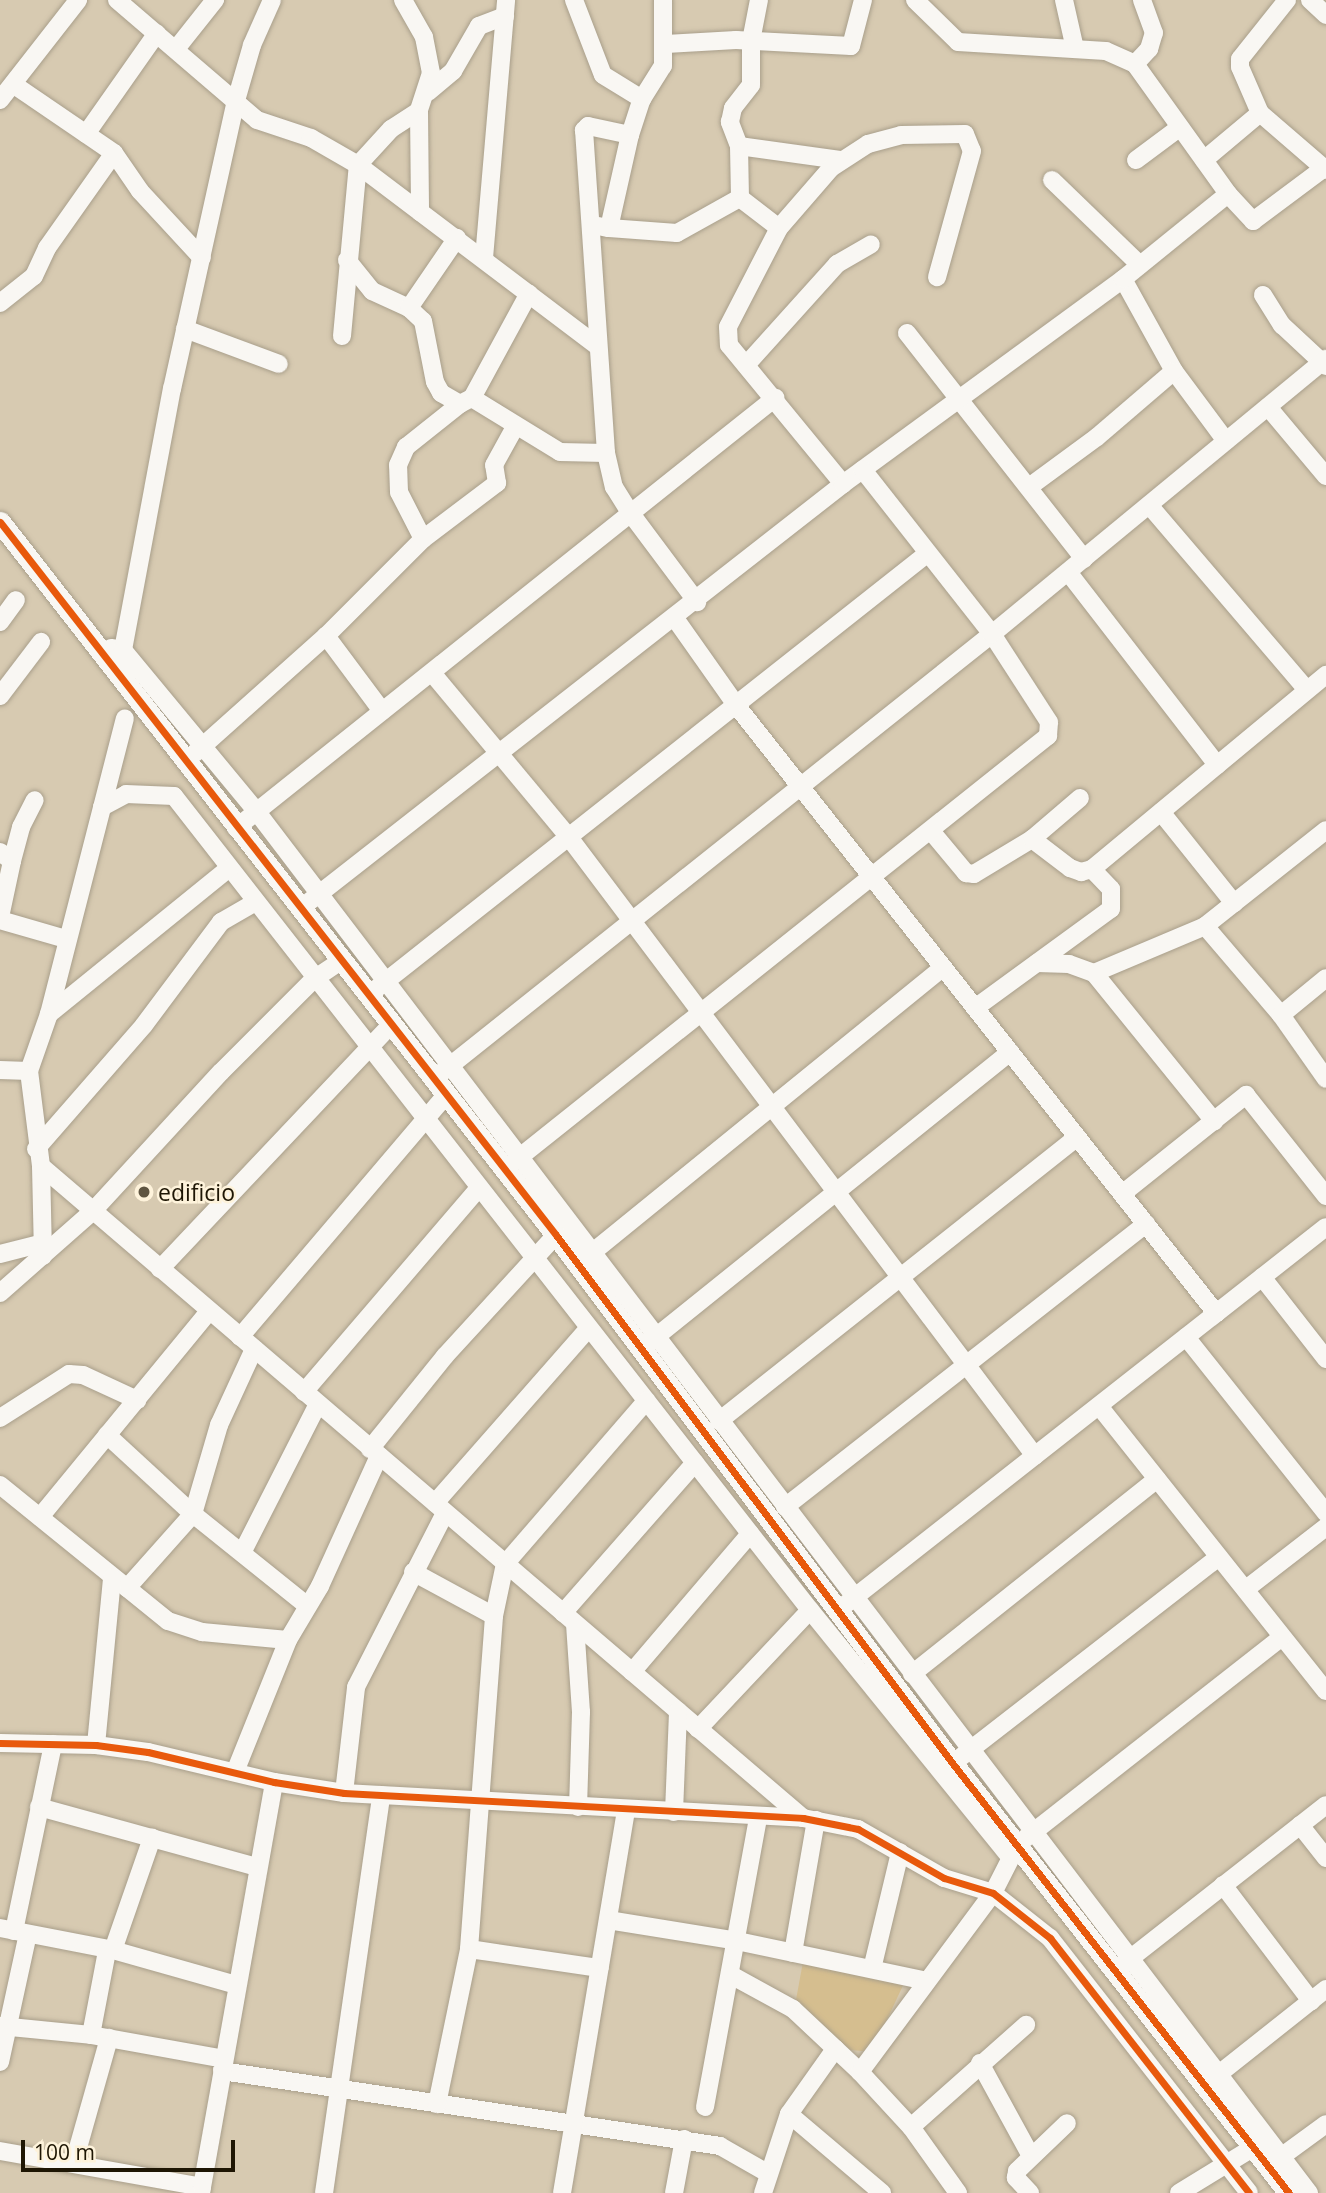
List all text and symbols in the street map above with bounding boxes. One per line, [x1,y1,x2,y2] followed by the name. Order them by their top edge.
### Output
[158,1178,235,1206] place label: edificio
[136,1184,152,1200] marker: edificio
[24,2126,238,2170] scale bar
[34,2138,95,2166] text: 100 m

